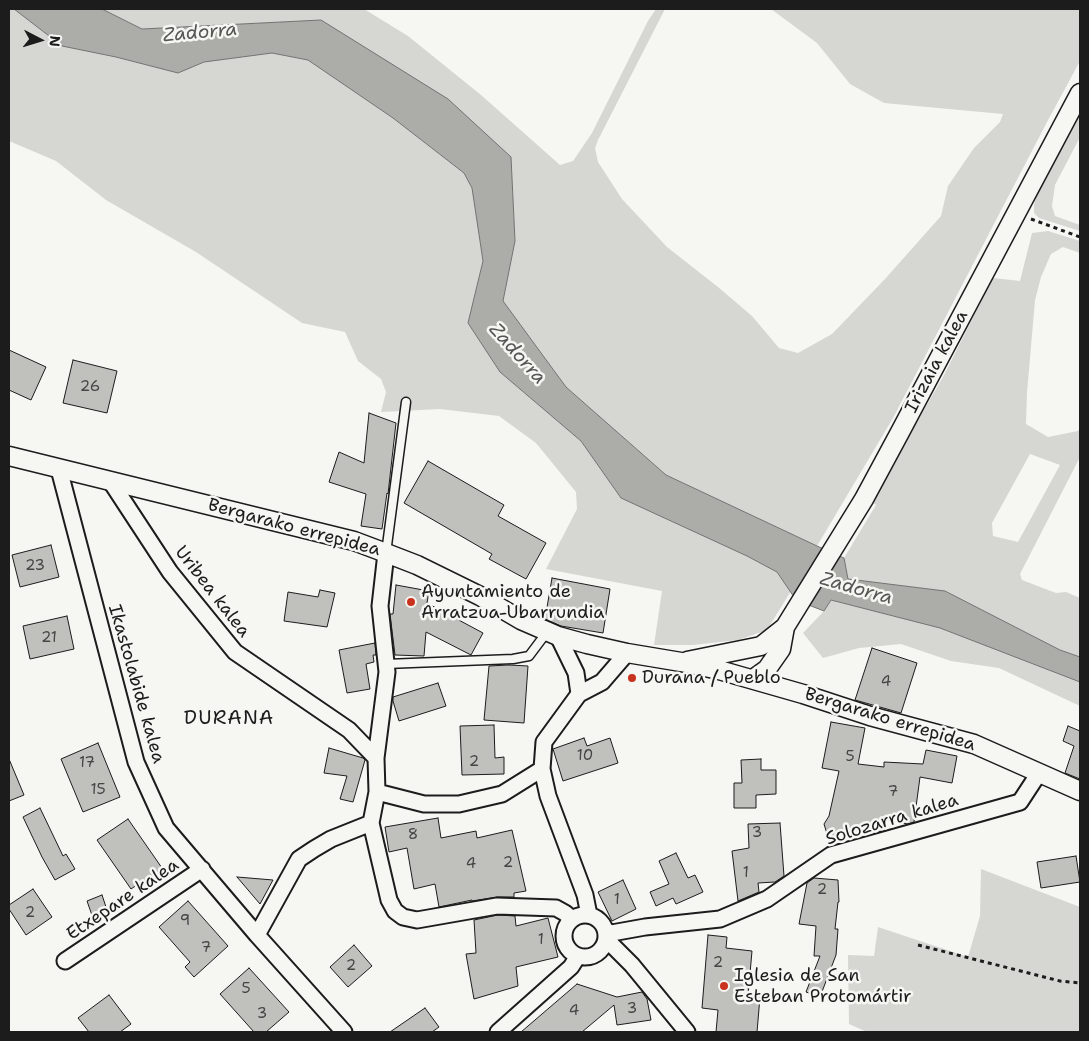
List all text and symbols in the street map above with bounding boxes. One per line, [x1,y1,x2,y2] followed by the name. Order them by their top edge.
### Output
[15,15,65,65] north arrow
[162,18,238,48] water label: Zadorra
[45,35,64,48] text: N
[901,307,973,417] street label: Irizaia kalea
[484,319,550,389] water label: Zadorra
[80,378,100,396] house number: 26
[205,495,383,561] street label: Bergarako errepidea
[170,542,254,642] street label: Uribea kalea
[25,557,45,575] house number: 23
[817,568,895,610] water label: Zadorra
[421,581,605,624] place label: Ayuntamiento de Arratzua-Ubarrundia
[405,596,417,608] marker: Ayuntamiento de Arratzua-Ubarrundia
[103,602,169,766] street label: Ikastolabide kalea
[41,629,57,647] house number: 21
[642,667,781,689] place label: Durana / Pueblo
[626,672,638,684] marker: Durana / Pueblo
[881,673,891,691] house number: 4
[802,684,978,756] street label: Bergarako errepidea
[183,707,275,731] district label: DURANA
[577,747,593,765] house number: 10
[845,748,855,766] house number: 5
[469,753,479,771] house number: 2
[79,754,95,772] house number: 17
[90,781,106,799] house number: 15
[888,783,898,801] house number: 7
[823,790,961,850] street label: Solozarra kalea
[752,824,762,842] house number: 3
[408,826,418,844] house number: 8
[503,854,513,872] house number: 2
[63,855,183,945] street label: Etxepare kalea
[466,855,476,873] house number: 4
[743,864,749,882] house number: 1
[817,881,827,899] house number: 2
[614,891,620,909] house number: 1
[25,904,35,922] house number: 2
[180,912,190,930] house number: 9
[538,931,544,949] house number: 1
[201,939,211,957] house number: 7
[713,954,723,972] house number: 2
[346,957,356,975] house number: 2
[734,965,911,1008] place label: Iglesia de San Esteban Protomártir
[241,980,251,998] house number: 5
[718,980,730,992] marker: Iglesia de San Esteban Protomártir
[627,1000,637,1018] house number: 3
[569,1002,579,1020] house number: 4
[257,1005,267,1023] house number: 3

